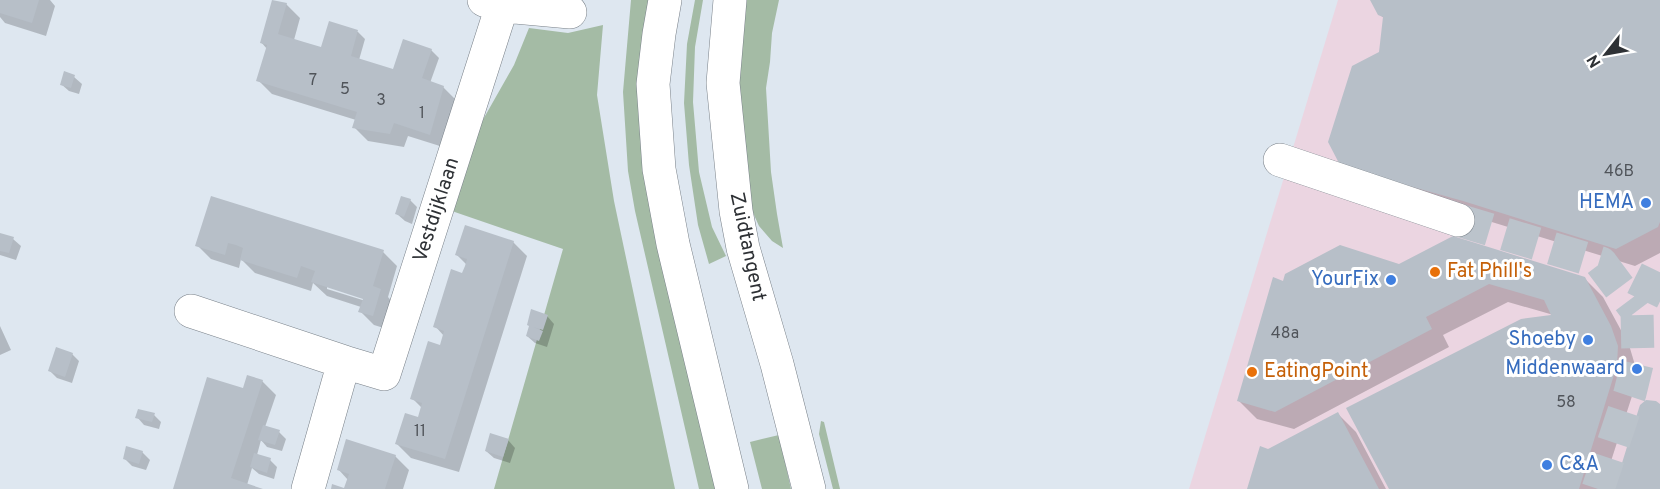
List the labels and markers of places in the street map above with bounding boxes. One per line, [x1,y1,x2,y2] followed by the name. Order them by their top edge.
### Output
[1579,190,1634,216] place label: HEMA
[1639,196,1653,210] marker: HEMA
[1447,259,1532,285] place label: Fat Phill's
[1428,265,1442,279] marker: Fat Phill's
[1311,267,1379,293] place label: YourFix
[1384,273,1398,287] marker: YourFix
[1509,327,1576,353] place label: Shoeby
[1581,333,1595,347] marker: Shoeby
[1505,356,1625,382] place label: Middenwaard
[1264,359,1369,385] place label: EatingPoint
[1630,362,1644,376] marker: Middenwaard
[1245,365,1259,379] marker: EatingPoint
[1559,452,1599,478] place label: C&A
[1540,458,1554,472] marker: C&A

